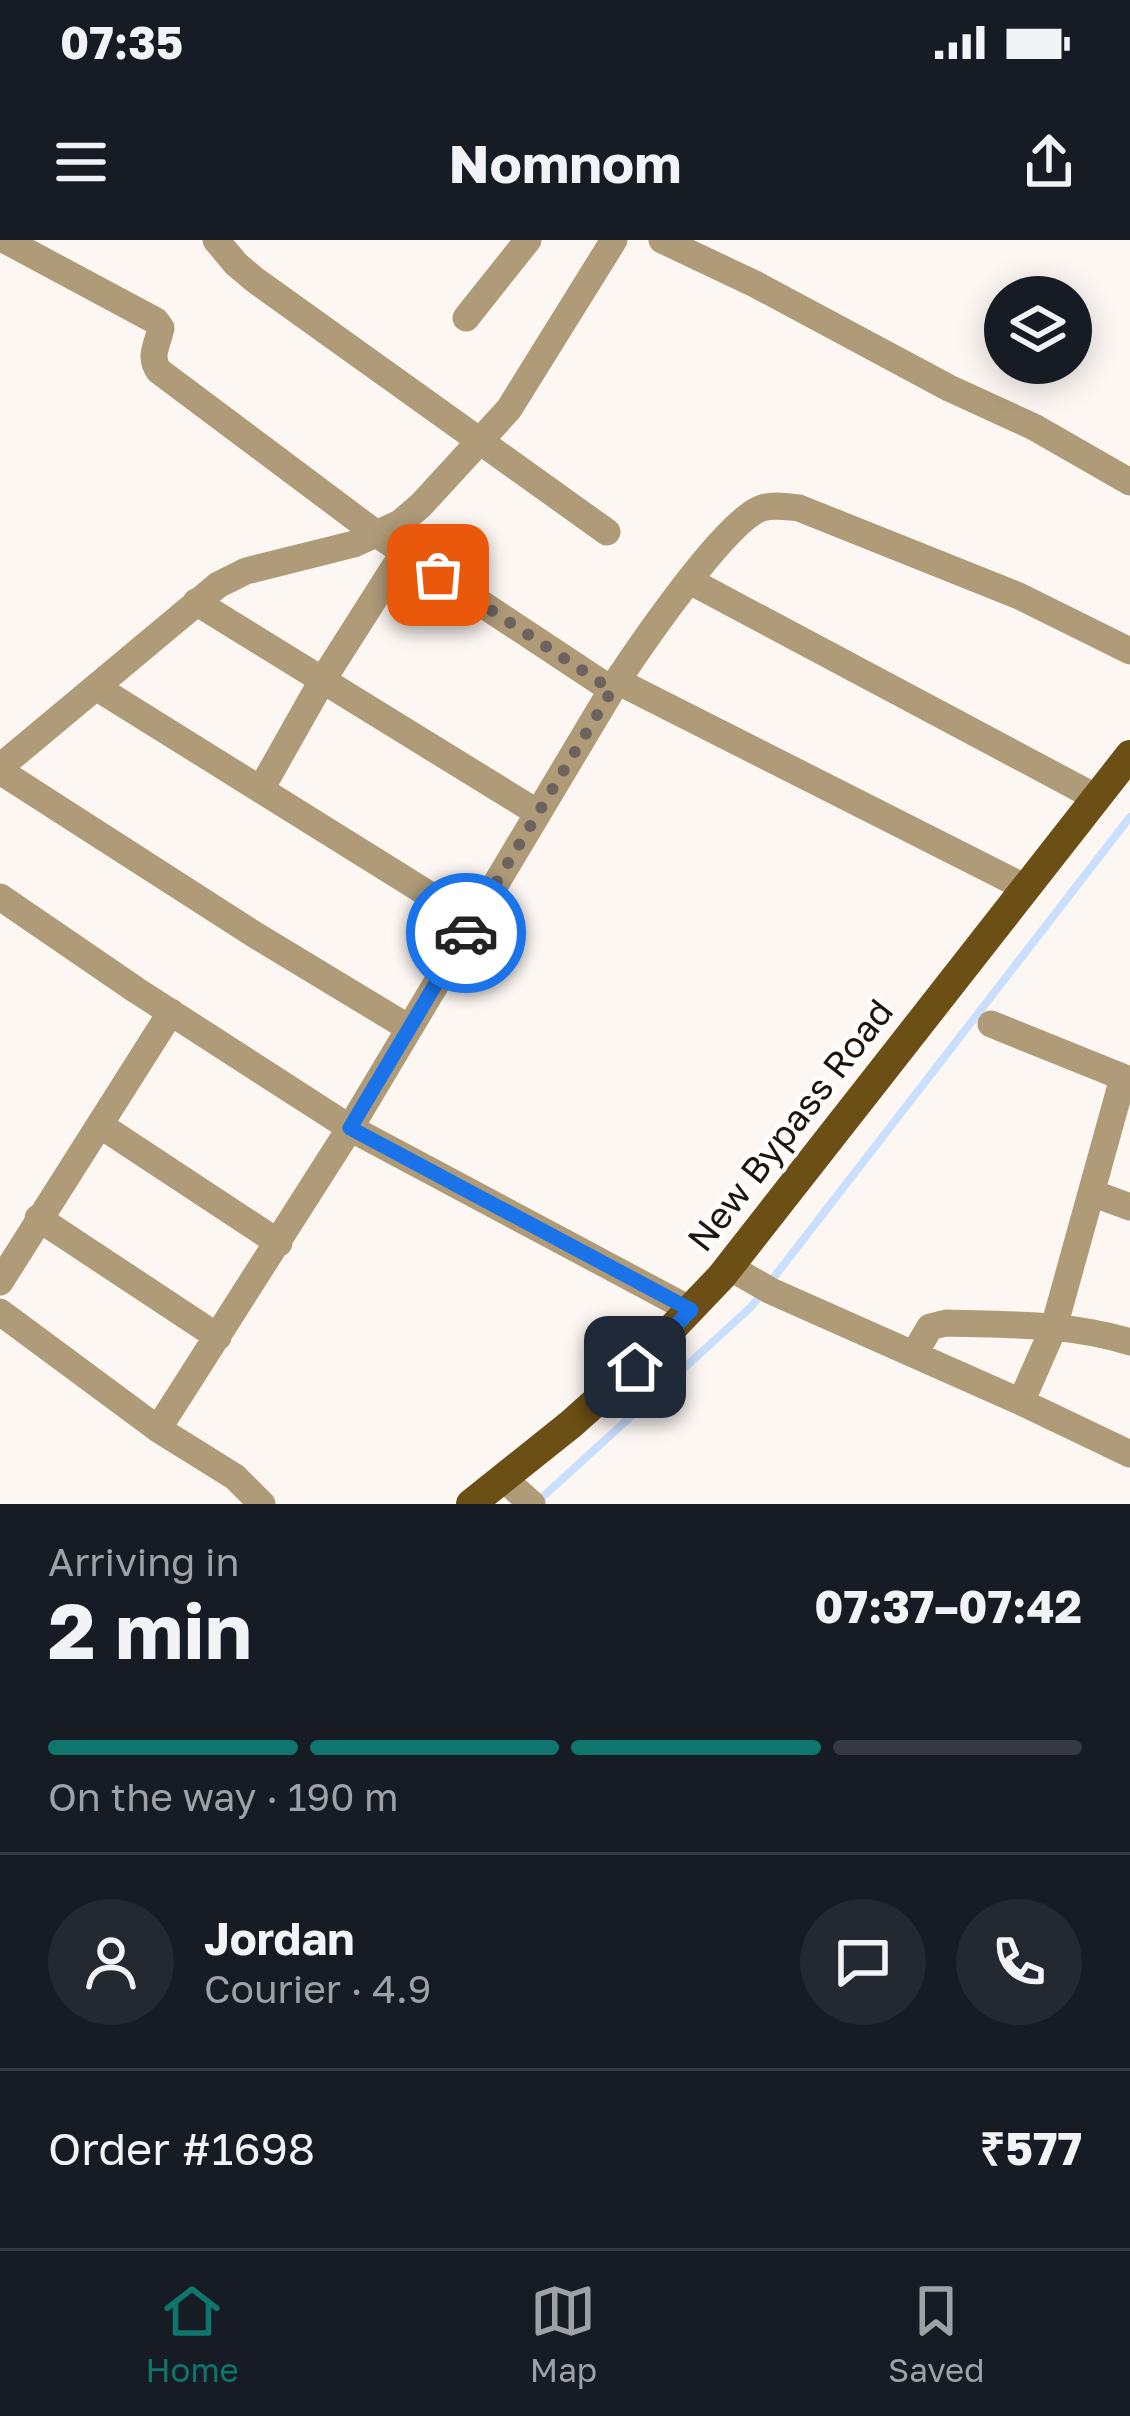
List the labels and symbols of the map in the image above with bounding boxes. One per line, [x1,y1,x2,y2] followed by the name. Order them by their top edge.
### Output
[387,524,489,626] pin
[406,873,526,993] courier
[678,990,901,1259] street label: New Bypass Road
[584,1316,686,1418] pin

